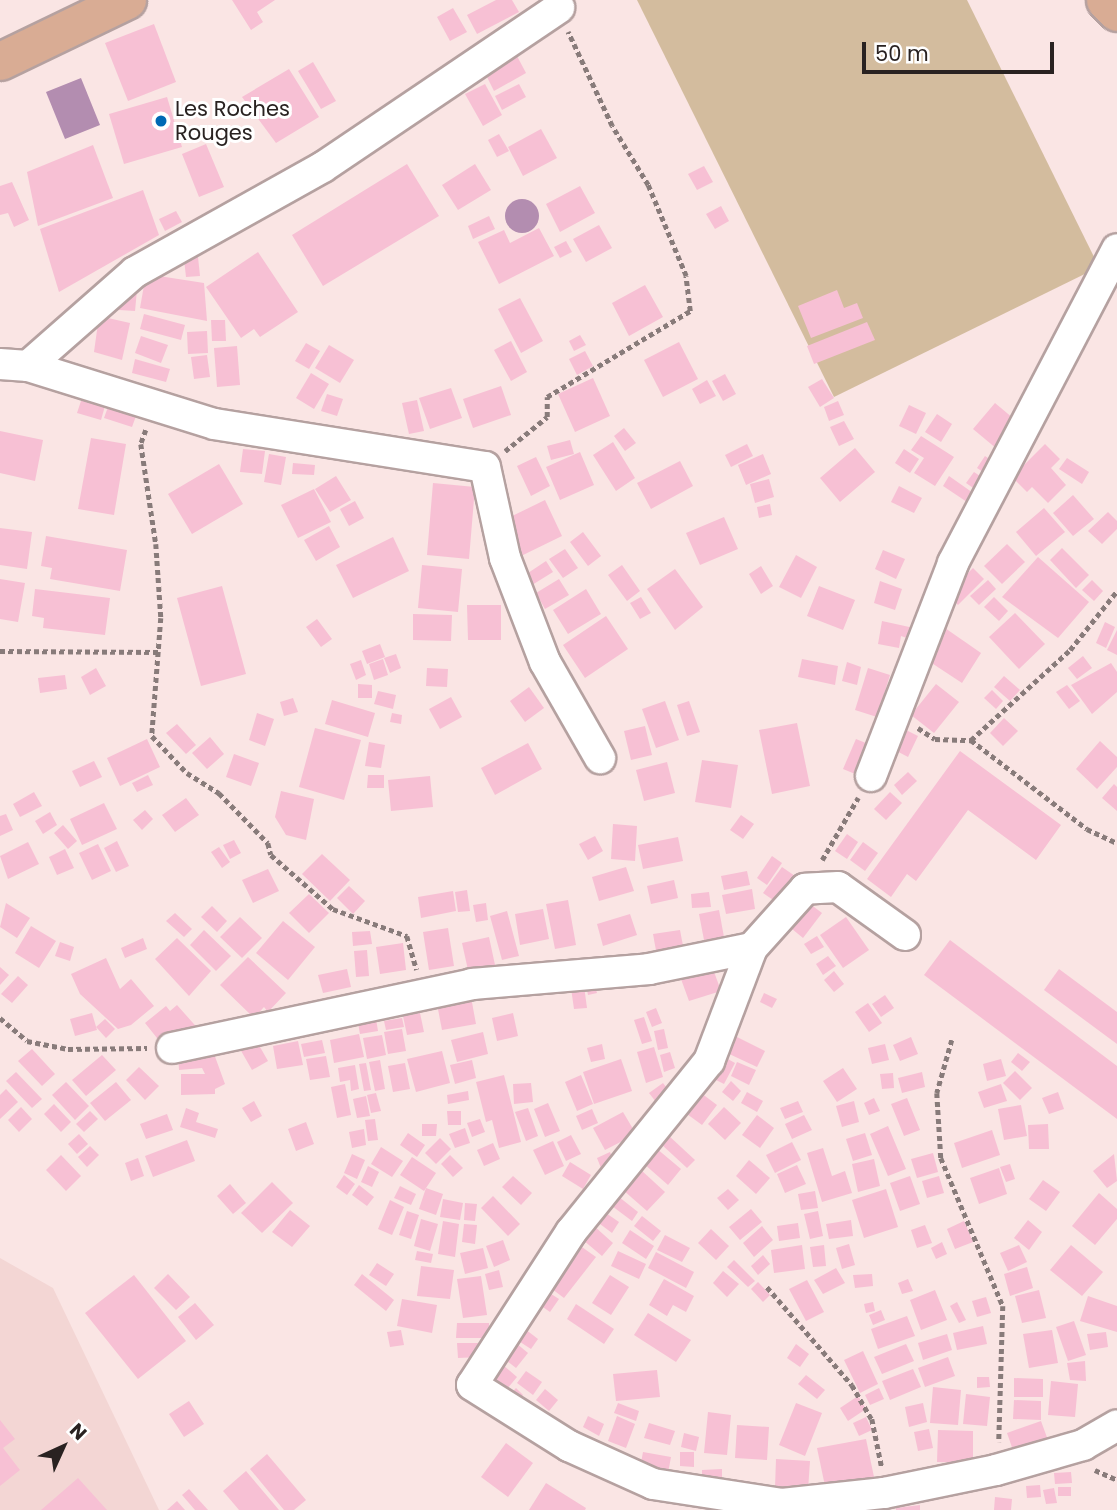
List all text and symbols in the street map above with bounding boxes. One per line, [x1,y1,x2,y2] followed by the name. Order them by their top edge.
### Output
[865,28,1058,72] scale bar
[875,39,929,68] text: 50 m
[175,96,290,146] place label: Les Roches Rouges
[153,113,169,129] marker: Les Roches Rouges
[28,1412,98,1482] north arrow
[64,1417,93,1446] text: N

